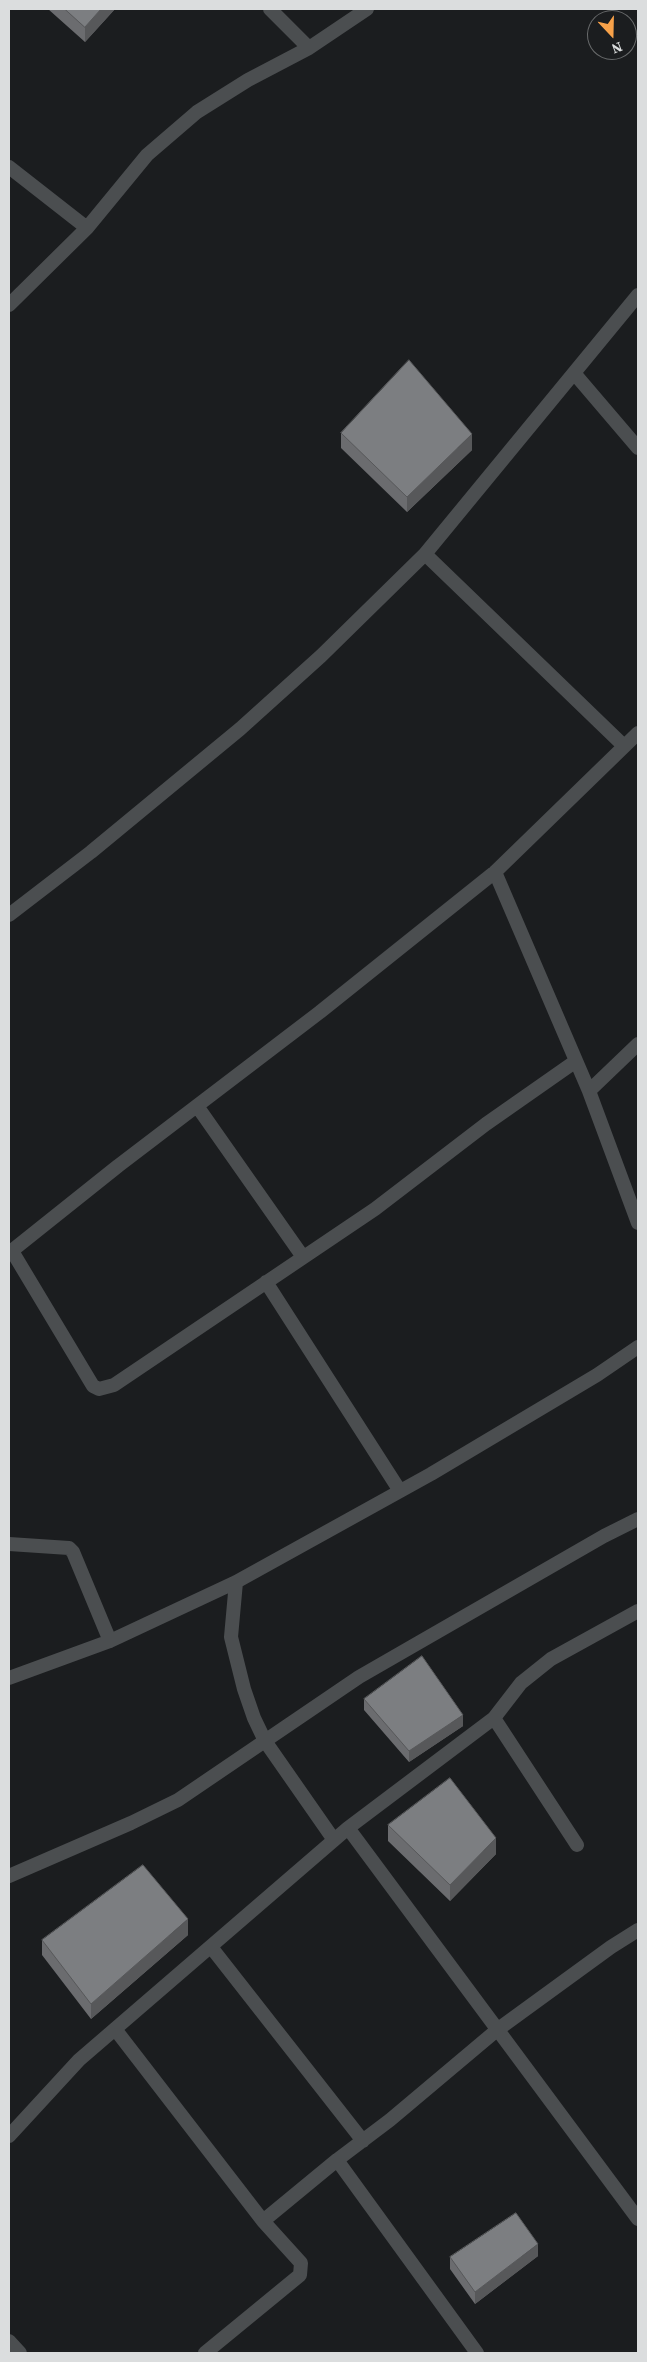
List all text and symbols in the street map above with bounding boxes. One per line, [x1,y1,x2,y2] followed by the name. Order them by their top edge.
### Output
[587,10,637,60] north arrow
[609,37,625,59] text: N

